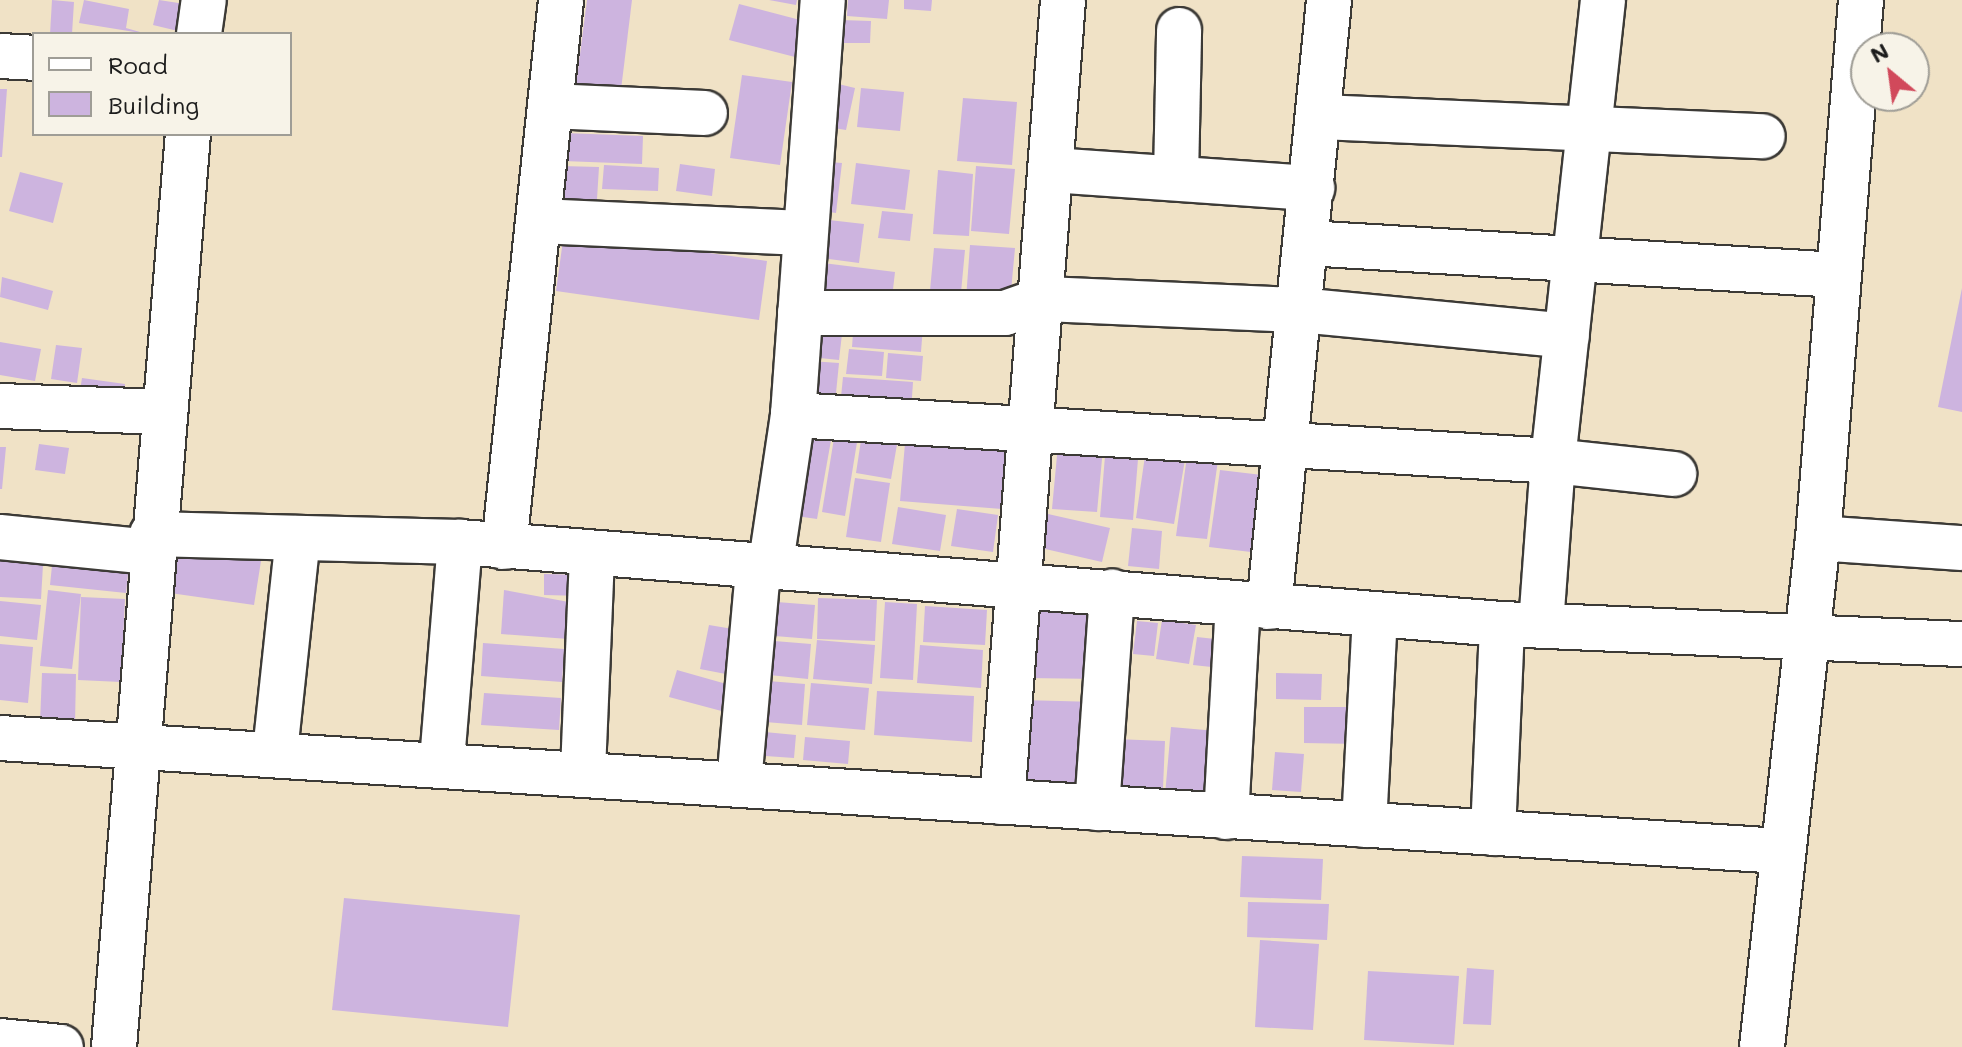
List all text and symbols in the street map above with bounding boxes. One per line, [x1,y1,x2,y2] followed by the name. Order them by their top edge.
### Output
[32,32,292,136] legend
[1850,32,1930,112] north arrow
[1865,36,1893,69] text: N
[108,49,168,80] text: Road
[108,89,199,120] text: Building

